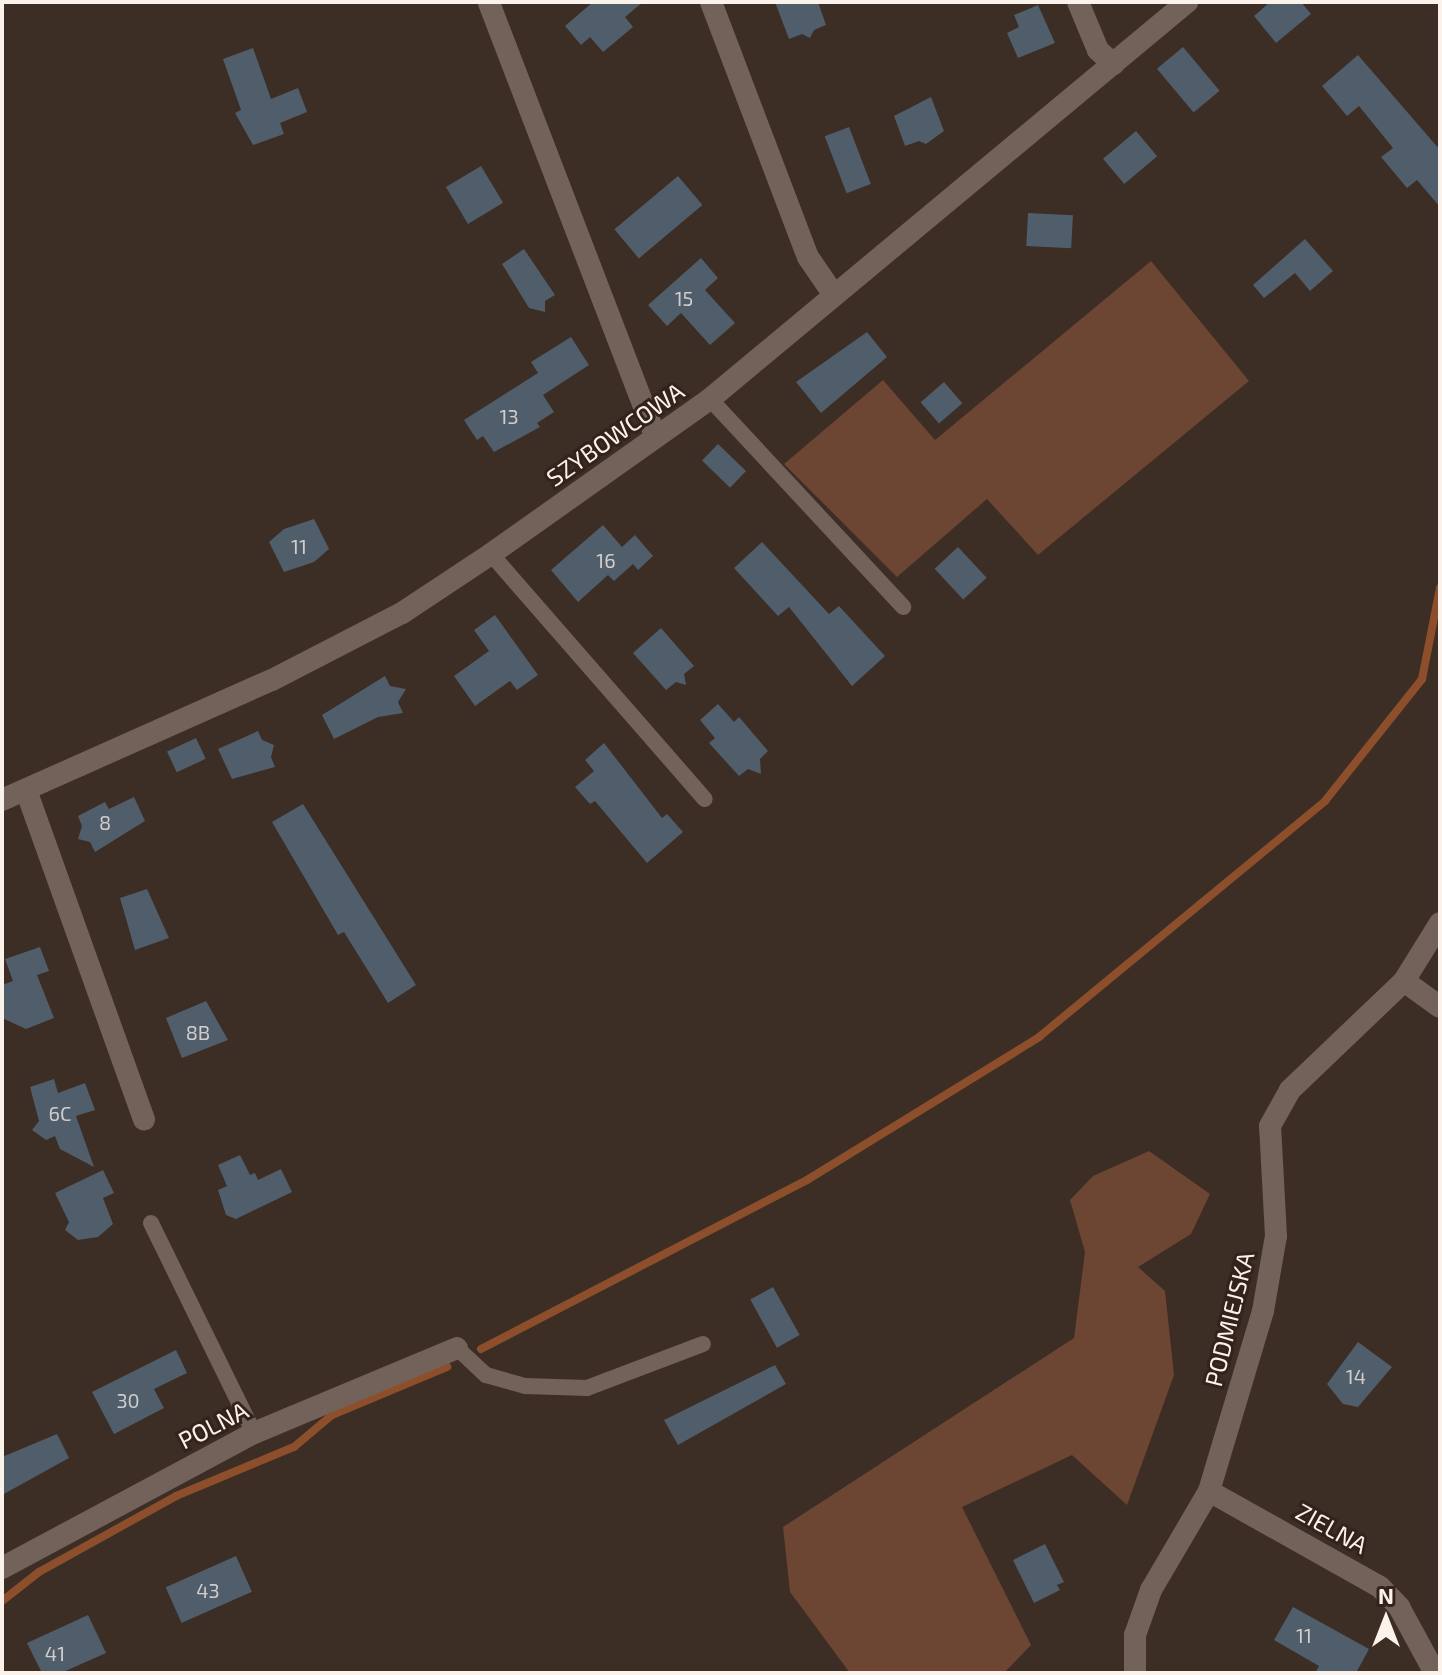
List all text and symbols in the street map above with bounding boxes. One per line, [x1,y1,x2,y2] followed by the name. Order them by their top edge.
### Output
[675,286,693,310] house number: 15
[541,376,689,492] street label: SZYBOWCOWA
[499,404,519,428] house number: 13
[291,534,307,558] house number: 11
[596,548,616,572] house number: 16
[99,810,111,834] house number: 8
[186,1020,210,1044] house number: 8B
[49,1101,71,1125] house number: 6C
[1198,1249,1260,1389] street label: PODMIEJSKA
[1346,1364,1366,1388] house number: 14
[116,1388,140,1412] house number: 30
[173,1395,253,1455] street label: POLNA
[1291,1497,1373,1559] street label: ZIELNA
[196,1578,220,1602] house number: 43
[1346,1579,1426,1659] north arrow
[1378,1582,1394,1608] text: N
[1296,1623,1312,1647] house number: 11
[45,1641,65,1665] house number: 41

